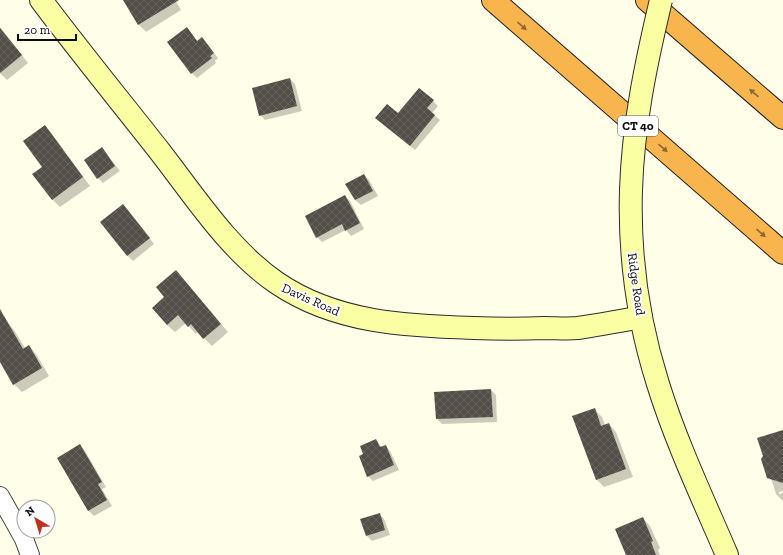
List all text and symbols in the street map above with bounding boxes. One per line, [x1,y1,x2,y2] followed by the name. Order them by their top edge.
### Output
[18,16,76,42] scale bar
[517,21,528,30] one-way arrow
[24,23,51,37] text: 20 m
[748,88,759,97] one-way arrow
[618,116,658,136] road number: CT 40
[657,143,668,152] one-way arrow
[755,229,766,238] one-way arrow
[625,252,648,316] street label: Ridge Road
[279,280,342,319] street label: Davis Road
[16,499,56,539] north arrow
[23,503,38,519] text: N

